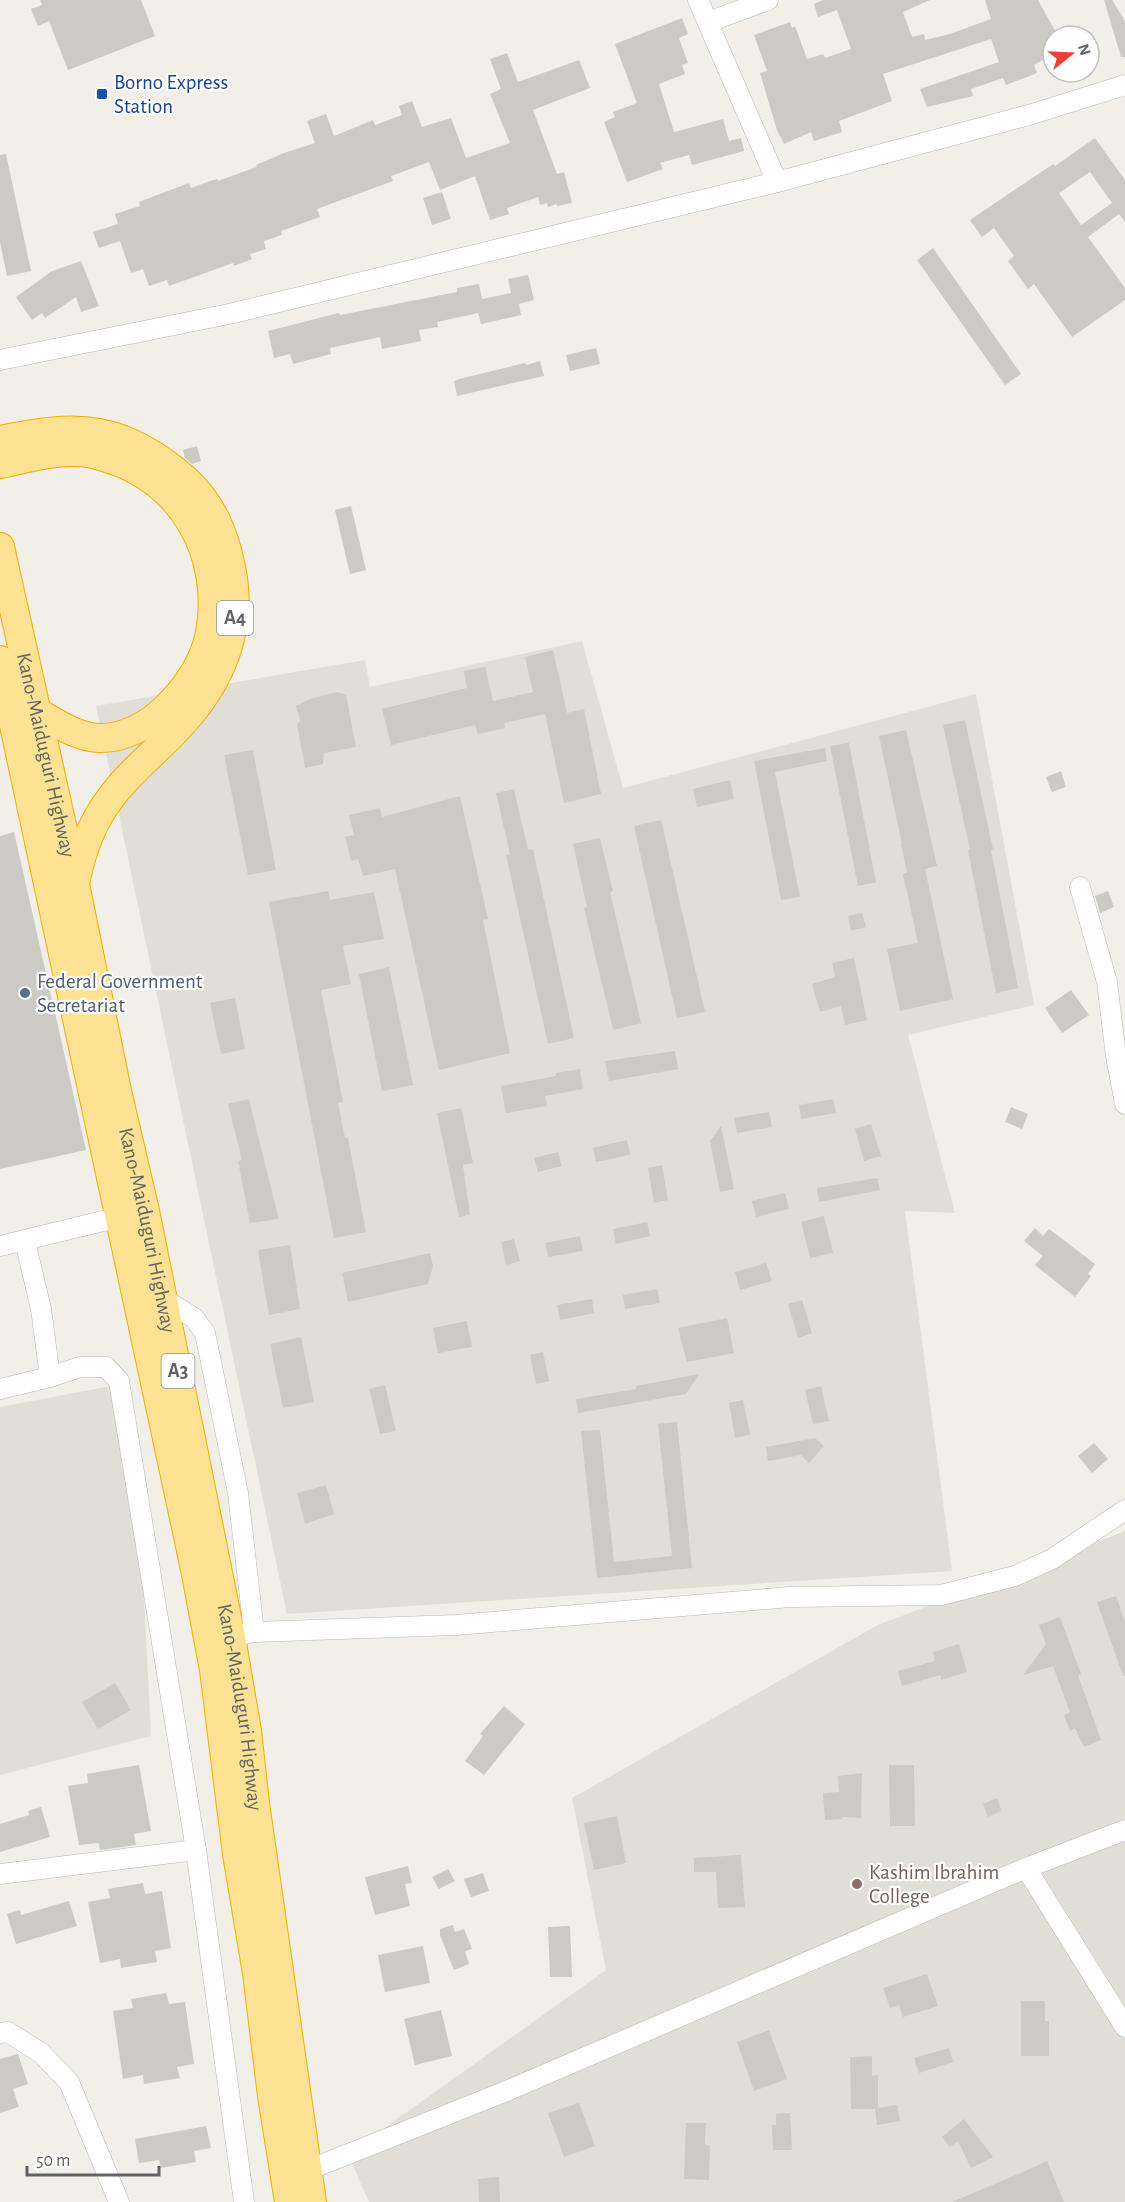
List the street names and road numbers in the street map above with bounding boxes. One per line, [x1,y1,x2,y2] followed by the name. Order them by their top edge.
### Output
[217,601,253,635] road number: A4
[13,651,79,859] street label: Kano-Maiduguri Highway
[115,1126,180,1335] street label: Kano-Maiduguri Highway
[162,1354,195,1388] road number: A3
[214,1602,266,1812] street label: Kano-Maiduguri Highway

